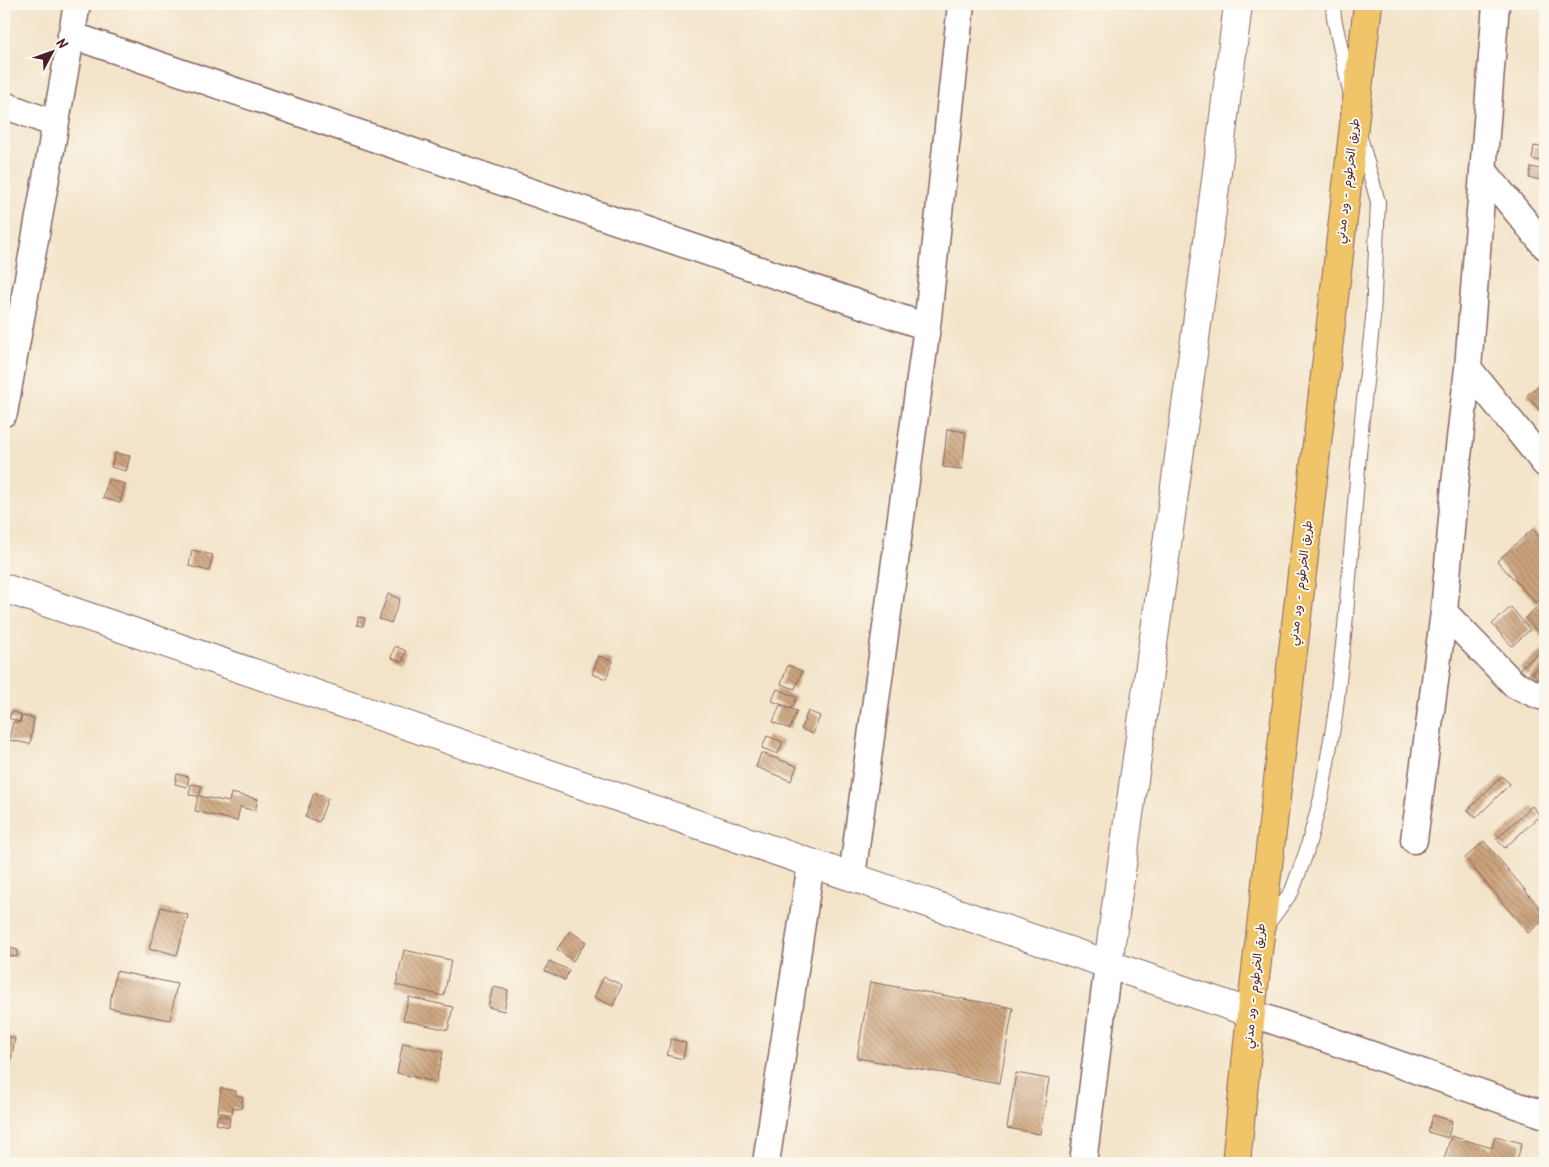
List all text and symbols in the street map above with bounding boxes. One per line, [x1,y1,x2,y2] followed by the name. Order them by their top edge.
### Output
[28,28,78,78] north arrow
[50,34,72,55] text: N
[1331,117,1366,245] street label: طريق الخرطوم - ود مدني
[1284,519,1319,647] street label: طريق الخرطوم - ود مدني
[1239,922,1272,1050] street label: طريق الخرطوم - ود مدني

